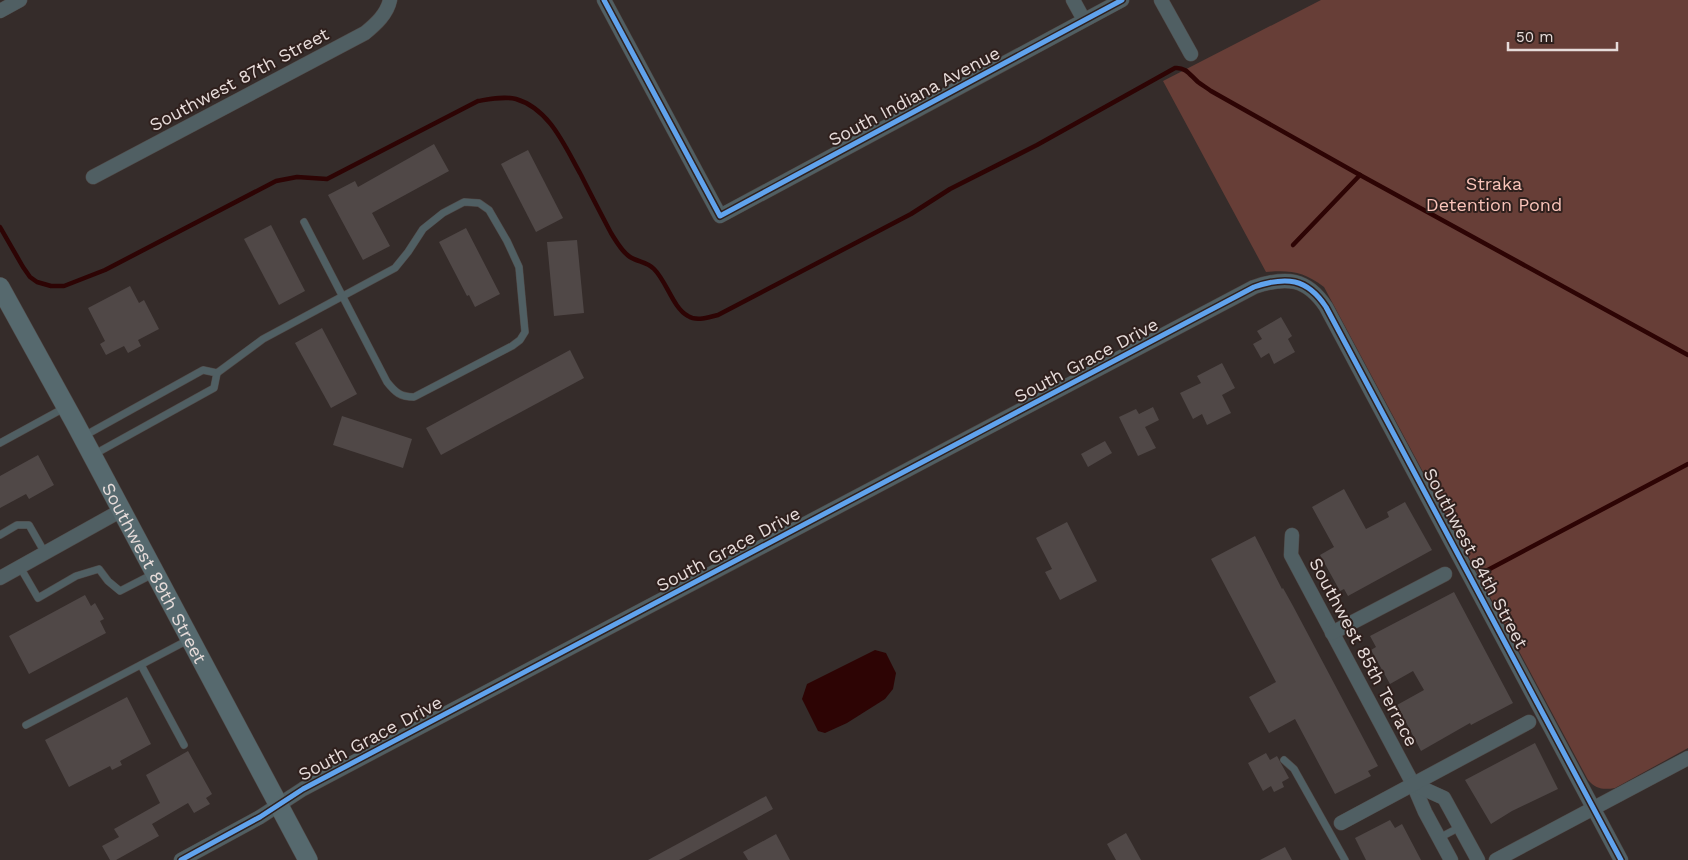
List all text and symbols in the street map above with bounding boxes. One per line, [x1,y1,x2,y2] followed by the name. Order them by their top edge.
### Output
[1508,20,1617,52] scale bar
[146,23,333,135] street label: Southwest 87th Street
[1516,28,1553,46] text: 50 m
[825,42,1003,150] street label: South Indiana Avenue
[1426,173,1562,215] park label: Straka Detention Pond
[1010,313,1162,407] street label: South Grace Drive
[1419,464,1533,652] street label: Southwest 84th Street
[98,479,212,667] street label: Southwest 89th Street
[652,502,804,596] street label: South Grace Drive
[1305,554,1423,750] street label: Southwest 85th Terrace
[294,691,446,785] street label: South Grace Drive

